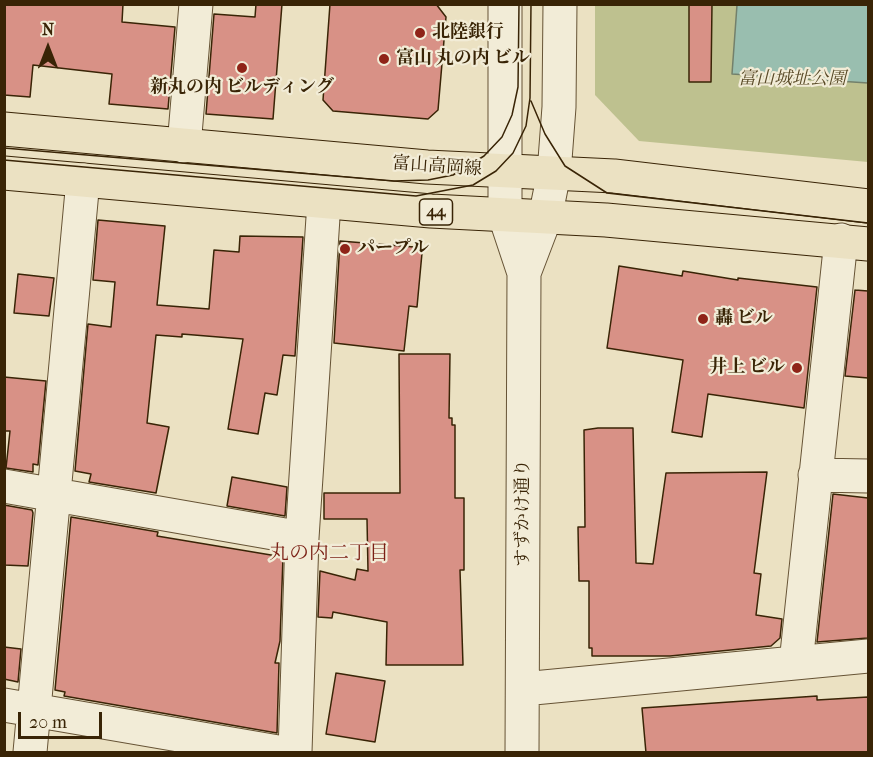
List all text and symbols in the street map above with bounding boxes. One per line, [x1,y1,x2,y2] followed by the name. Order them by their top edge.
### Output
[18,18,78,78] north arrow
[42,20,54,39] text: N
[432,22,504,44] place label: 北陸銀行
[413,26,427,40] marker: 北陸銀行
[396,48,530,70] place label: 富山 丸の内 ビル
[377,52,391,66] marker: 富山 丸の内 ビル
[235,61,249,75] marker: 新丸の内 ビルディング
[738,69,846,91] park label: 富山城址公園
[150,77,334,99] place label: 新丸の内 ビルディング
[391,153,483,181] street label: 富山高岡線
[420,199,452,225] road number: 44
[357,238,429,260] place label: パープル
[338,242,352,256] marker: パープル
[715,308,773,330] place label: 轟 ビル
[696,312,710,326] marker: 轟 ビル
[709,357,785,379] place label: 井上 ビル
[790,361,804,375] marker: 井上 ビル
[513,459,535,567] street label: すずかけ通り
[269,542,389,566] district label: 丸の内二丁目
[21,700,105,738] scale bar
[29,712,67,733] text: 20 m

